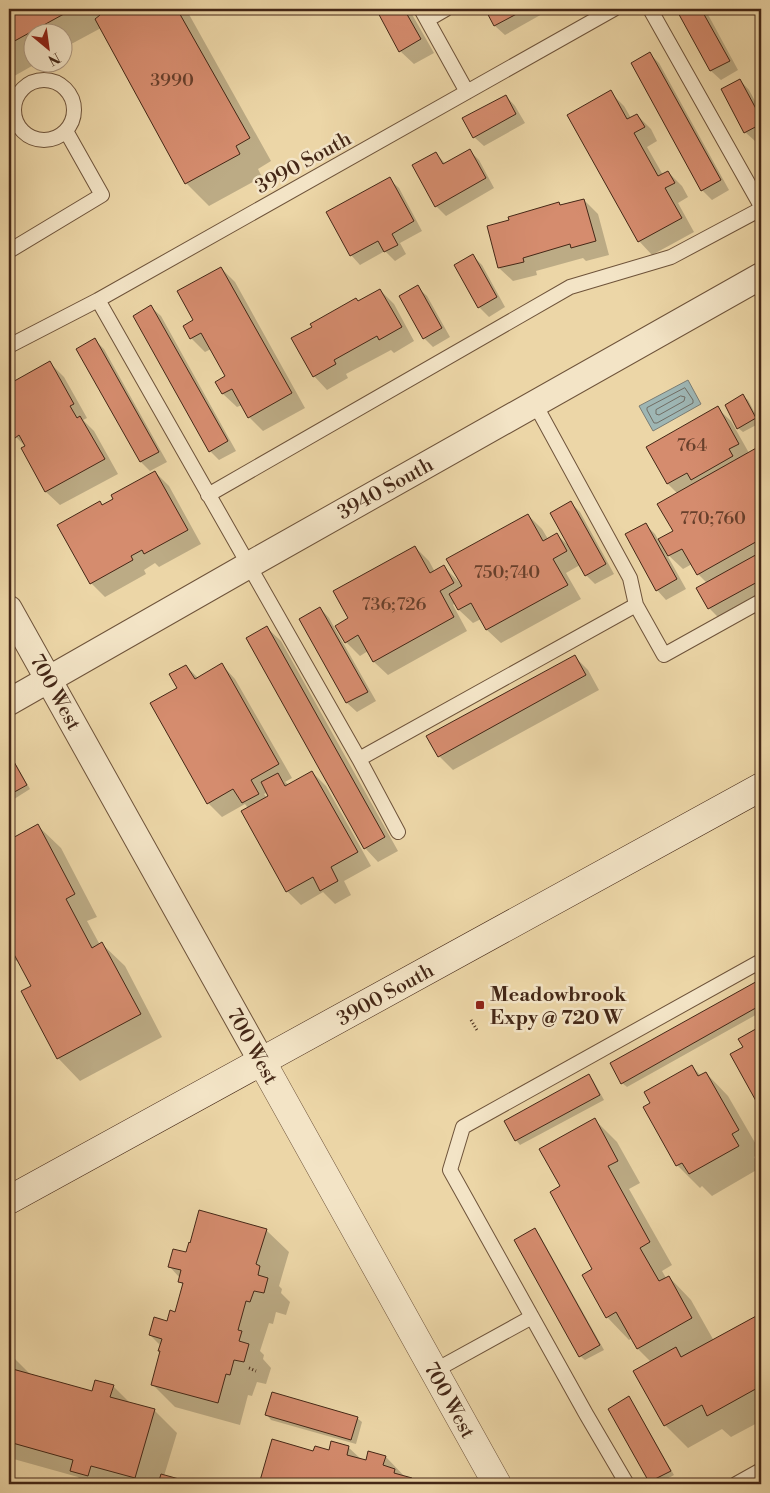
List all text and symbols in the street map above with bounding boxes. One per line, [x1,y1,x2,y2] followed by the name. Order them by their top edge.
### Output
[22,22,72,72] north arrow
[45,48,63,69] text: N
[150,69,194,92] house number: 3990
[251,127,356,200] street label: 3990 South
[677,434,708,457] house number: 764
[333,453,438,526] street label: 3940 South
[680,507,746,530] house number: 770;760
[474,561,540,584] house number: 750;740
[362,593,427,616] house number: 736;726
[24,650,86,735] street label: 700 West
[333,958,439,1032] street label: 3900 South
[490,983,627,1031] place label: Meadowbrook Expy @ 720 W
[474,999,486,1011] marker: Meadowbrook Expy @ 720 W
[221,1004,283,1089] street label: 700 West
[418,1358,480,1443] street label: 700 West

